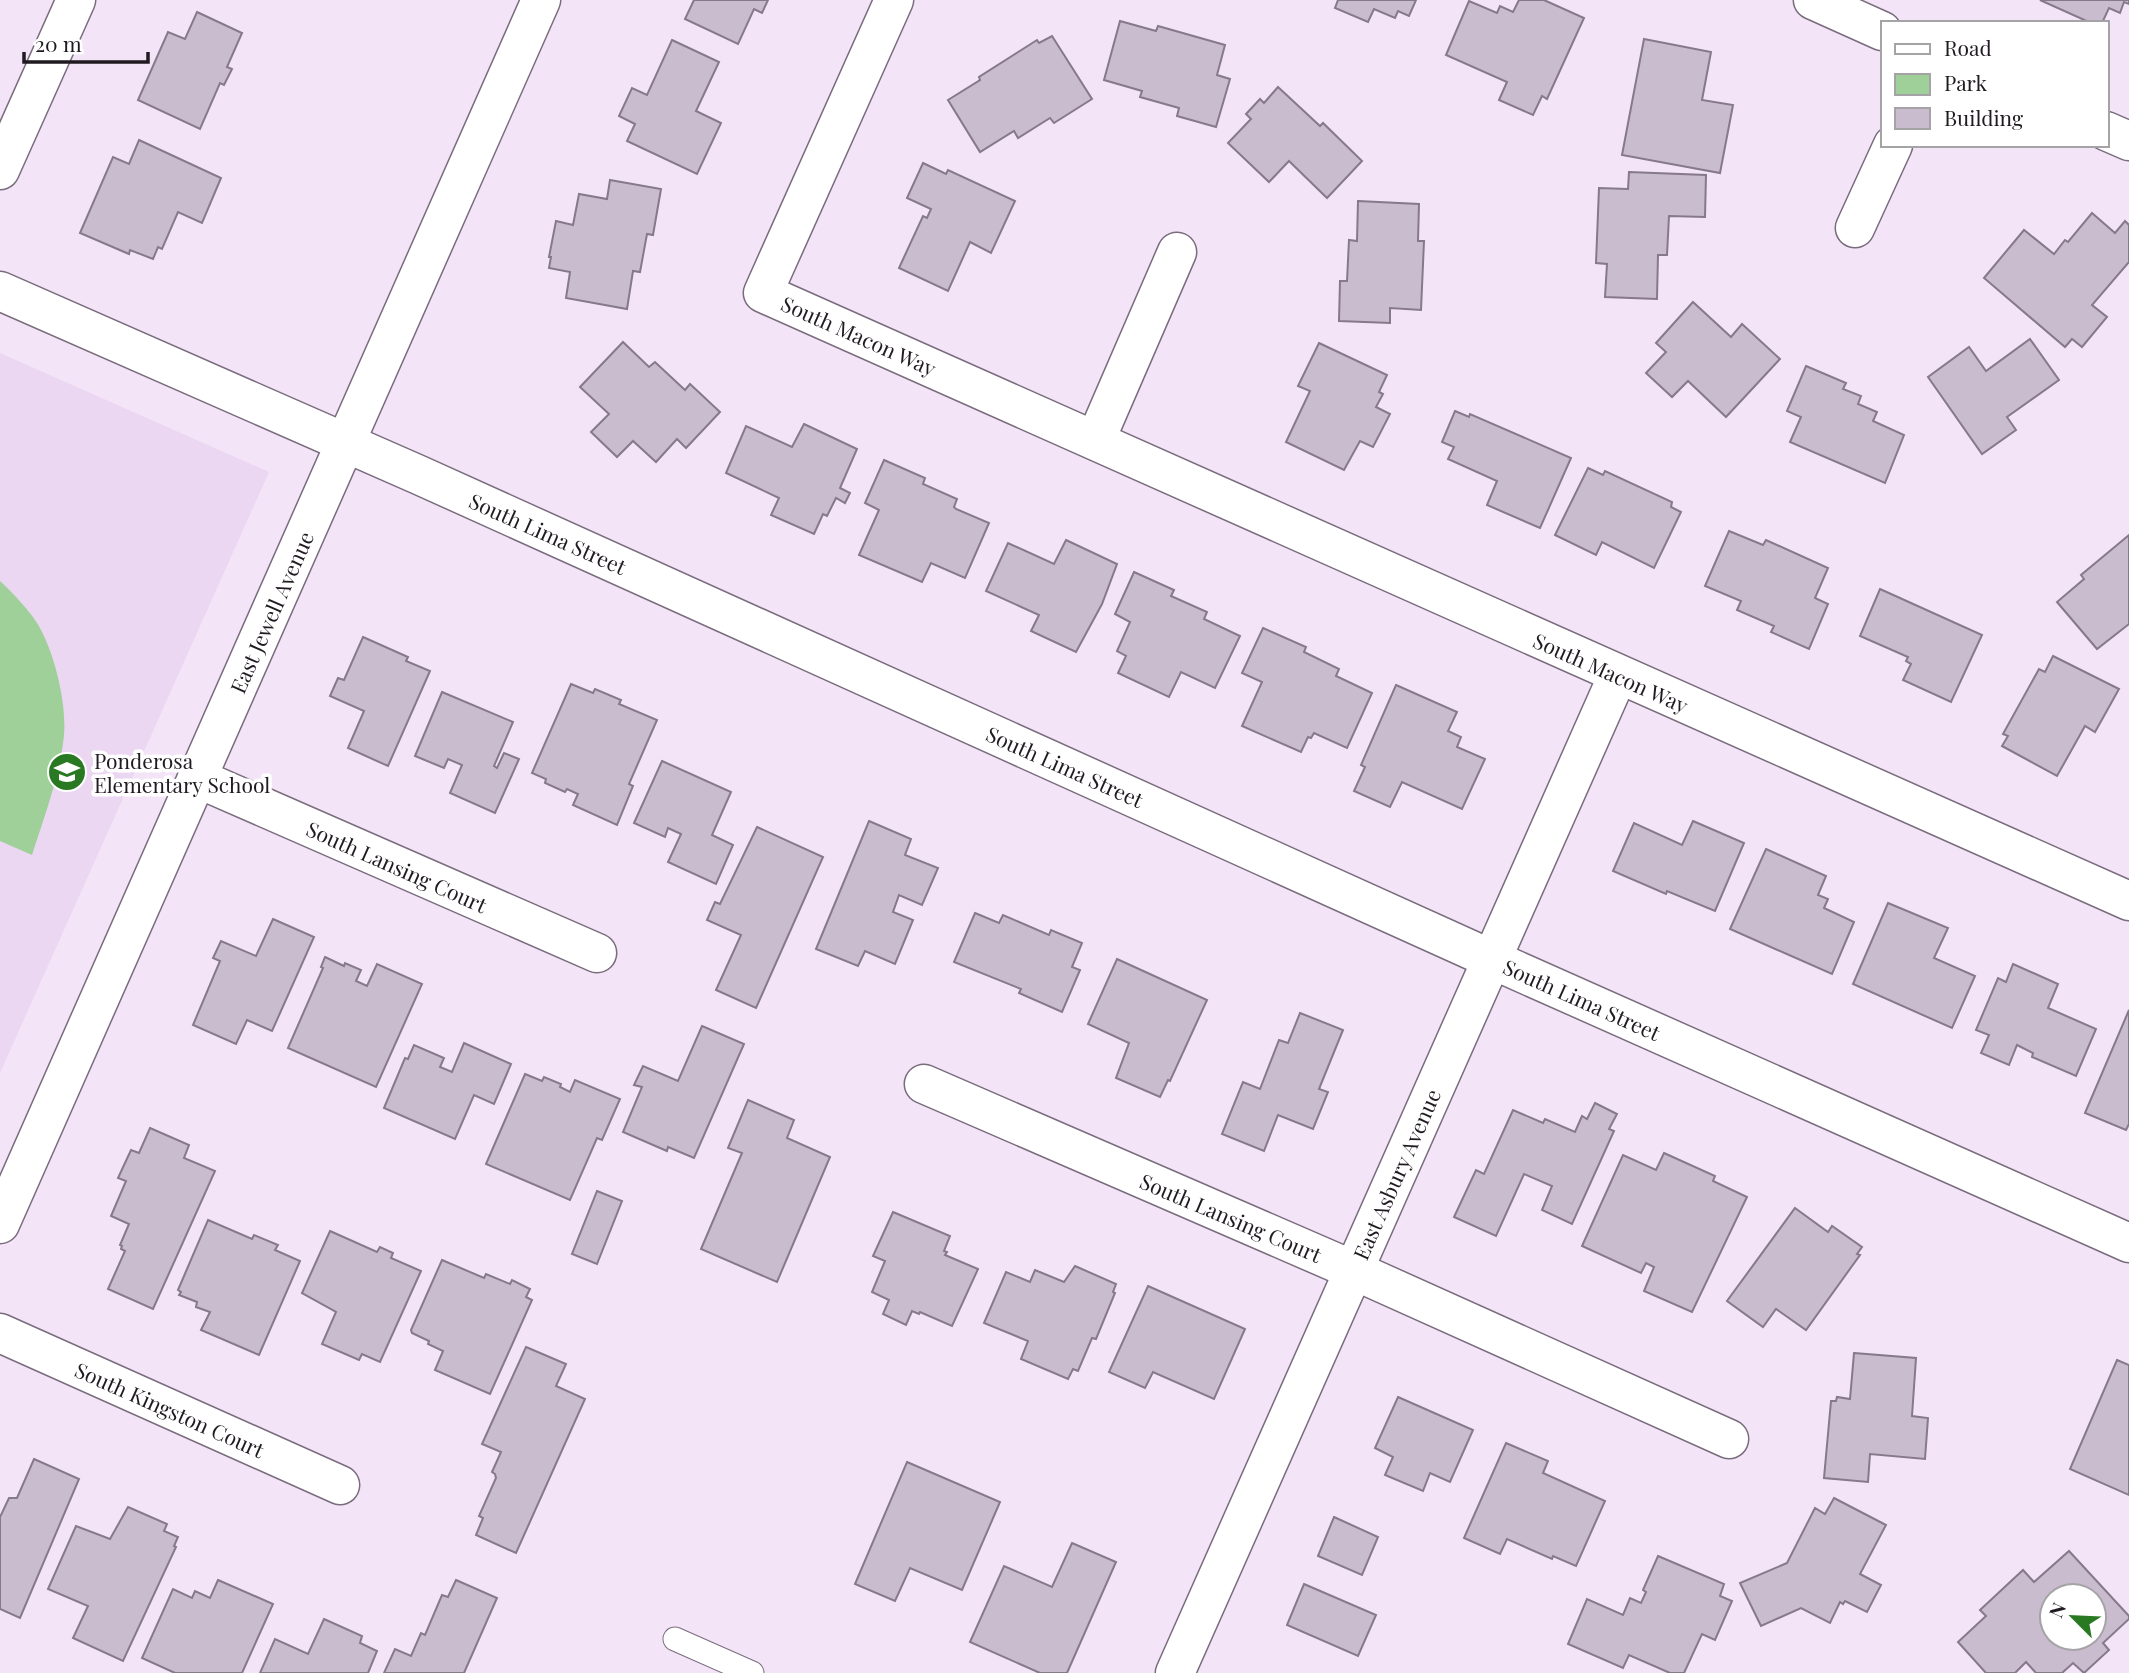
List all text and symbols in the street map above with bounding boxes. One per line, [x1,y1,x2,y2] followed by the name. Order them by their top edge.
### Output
[24,21,149,65] scale bar
[1881,21,2108,147] legend
[35,29,82,57] text: 20 m
[1944,33,1992,61] text: Road
[1944,68,1988,96] text: Park
[1944,103,2023,131] text: Building
[777,288,941,382] street label: South Macon Way
[465,486,631,580] street label: South Lima Street
[223,527,319,697] street label: East Jewell Avenue
[1529,625,1693,719] street label: South Macon Way
[982,719,1148,813] street label: South Lima Street
[94,746,270,798] place label: Ponderosa Elementary School
[46,751,88,793] school or university icon: Ponderosa Elementary School
[302,814,492,919] street label: South Lansing Court
[1499,952,1665,1046] street label: South Lima Street
[1346,1084,1446,1264] street label: East Asbury Avenue
[1136,1166,1327,1268] street label: South Lansing Court
[71,1355,270,1464] street label: South Kingston Court
[2038,1582,2108,1652] north arrow
[2042,1598,2071,1621] text: N

